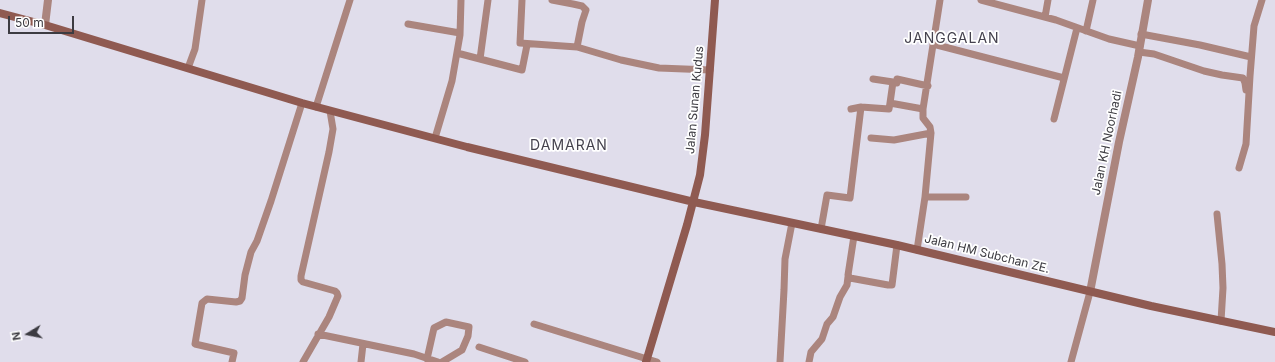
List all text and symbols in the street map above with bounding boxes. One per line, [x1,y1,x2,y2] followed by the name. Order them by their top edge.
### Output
[10,8,76,34] scale bar
[15,15,44,30] text: 50 m
[904,31,1000,47] district label: JANGGALAN
[683,45,707,155] street label: Jalan Sunan Kudus
[1089,90,1125,196] street label: Jalan KH Noorhadi
[530,138,608,154] district label: DAMARAN
[923,231,1051,277] street label: Jalan HM Subchan ZE.
[8,314,48,354] north arrow
[9,331,24,341] text: N

